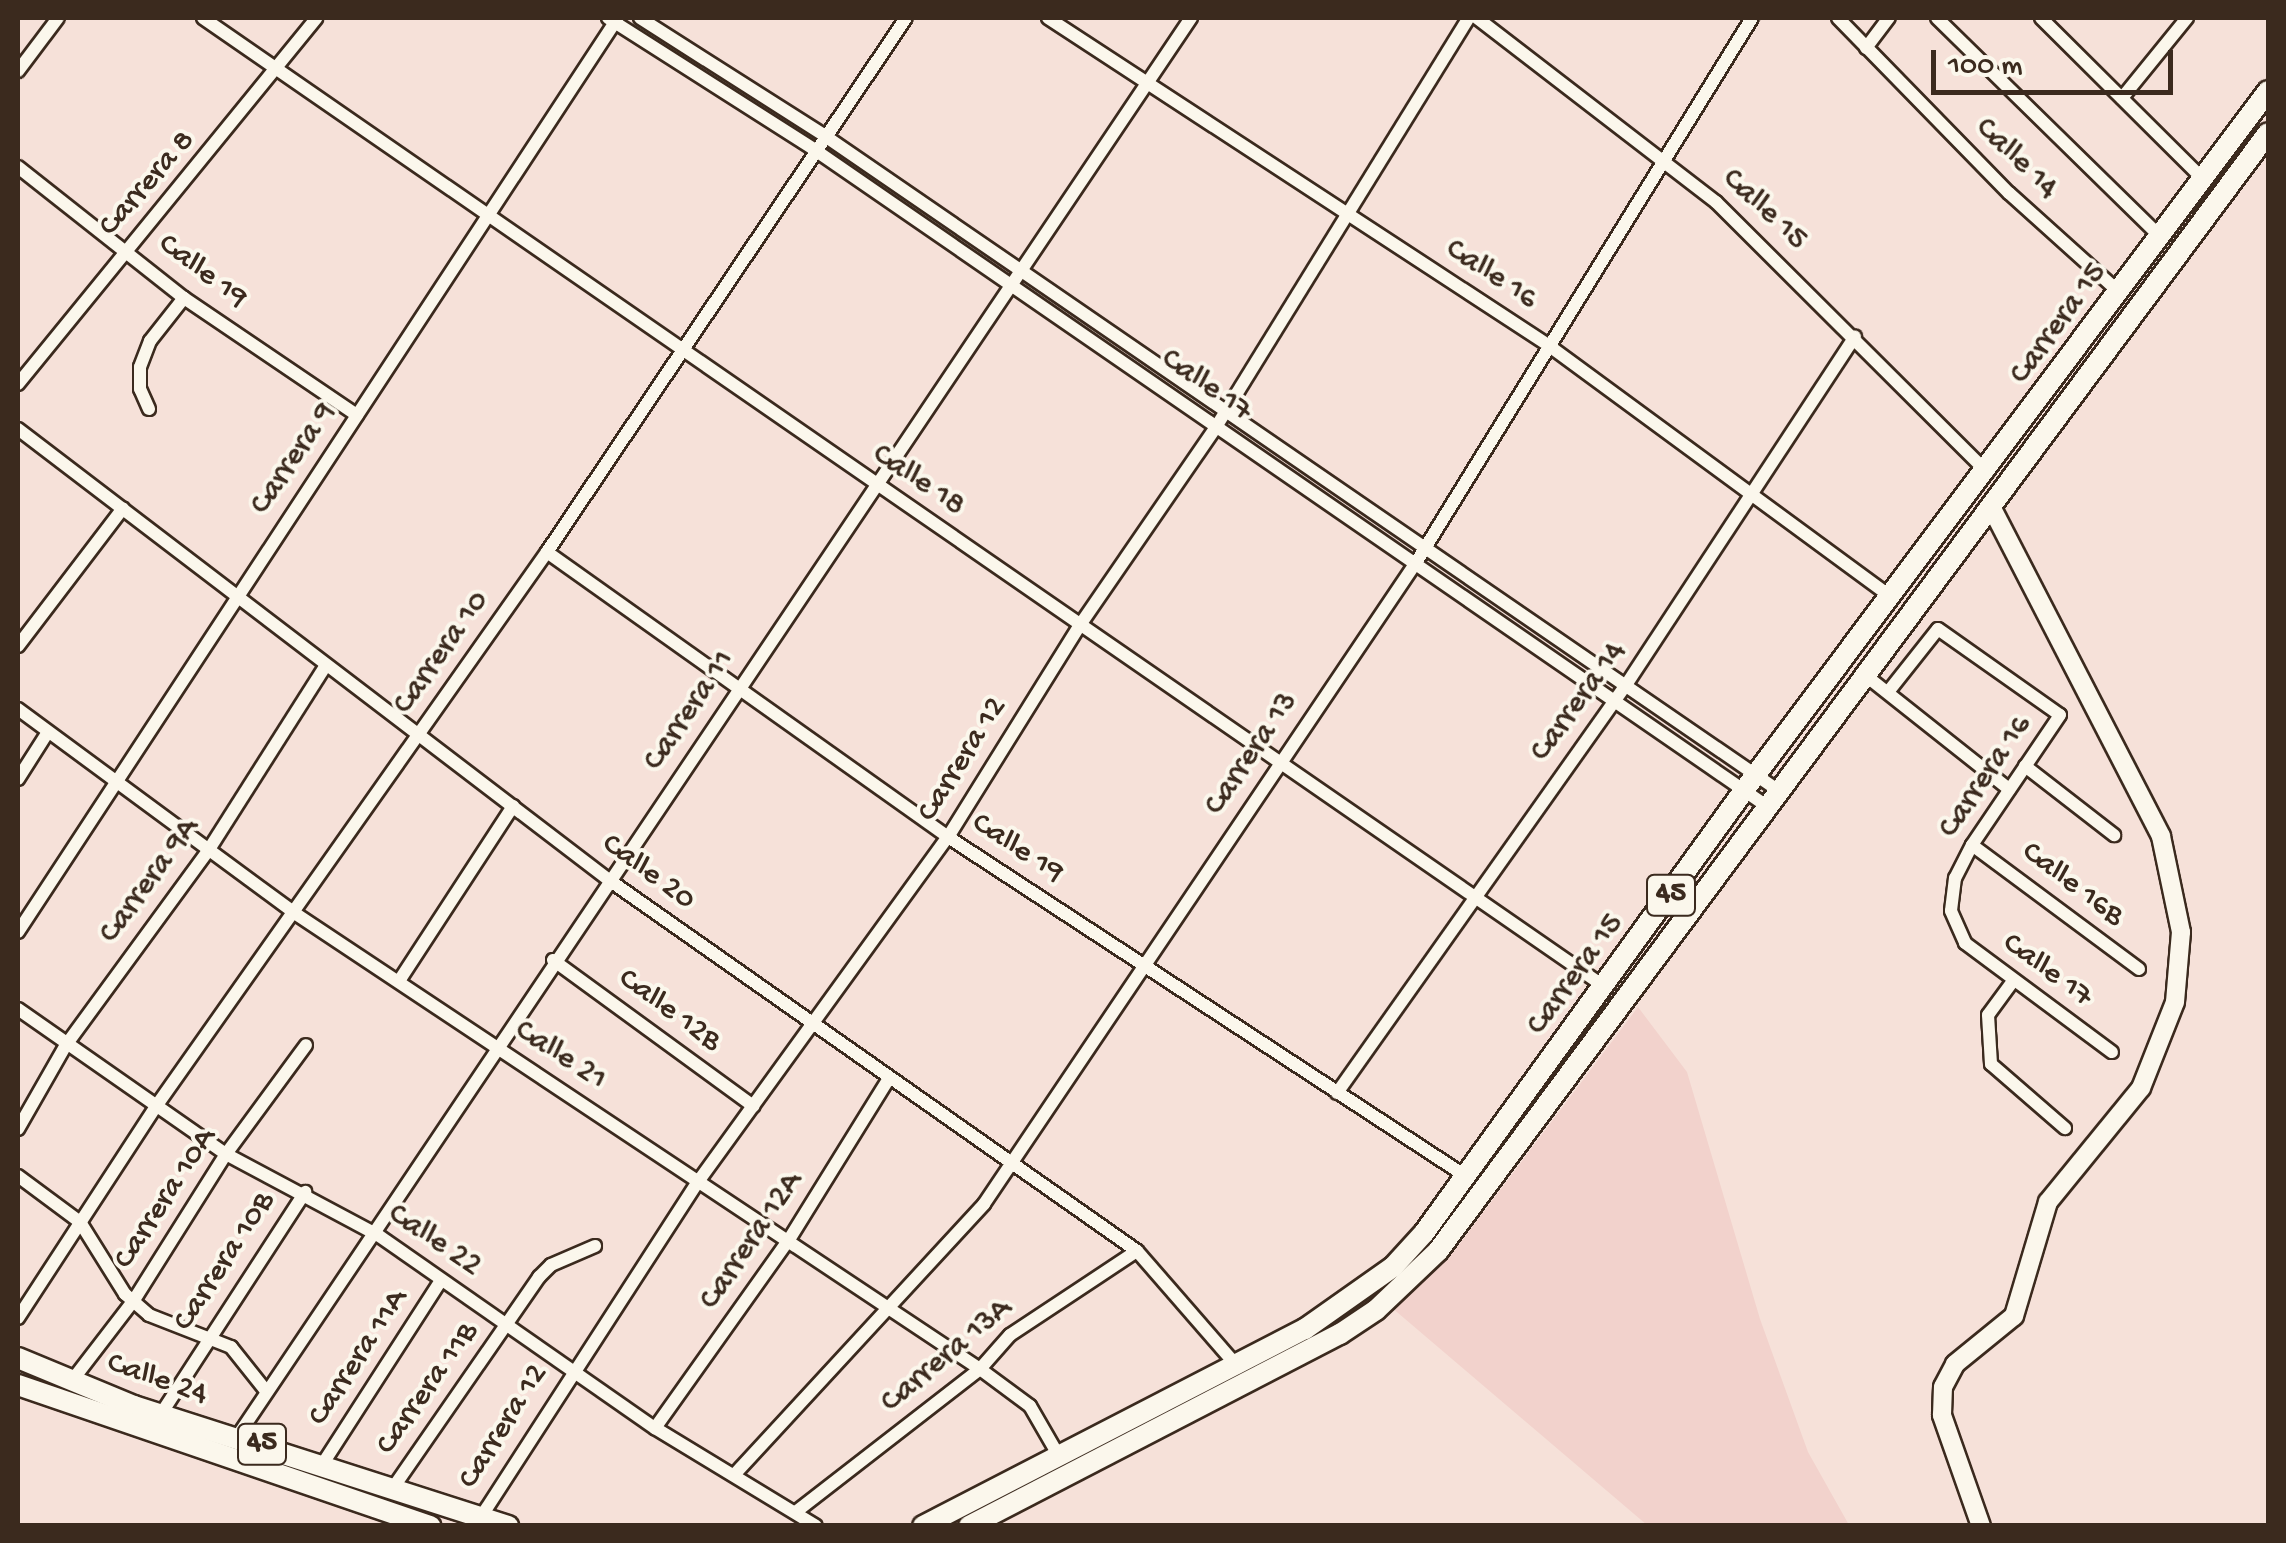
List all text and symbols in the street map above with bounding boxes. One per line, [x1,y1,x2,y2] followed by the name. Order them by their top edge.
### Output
[1936,30,2178,92] scale bar
[1948,50,2023,85] text: 100 m
[1966,110,2066,208] street label: Calle 14
[91,123,205,245] street label: Carrera 8
[1713,161,1815,259] street label: Calle 15
[150,226,254,318] street label: Calle 19
[1438,231,1544,319] street label: Calle 16
[2002,256,2116,392] street label: Carrera 15
[1153,341,1259,431] street label: Calle 17
[243,396,345,522] street label: Carrera 9
[864,436,972,526] street label: Calle 18
[386,584,498,722] street label: Carrera 10
[1523,634,1635,770] street label: Carrera 14
[636,644,744,778] street label: Carrera 11
[1197,685,1307,823] street label: Carrera 13
[910,691,1016,829] street label: Carrera 12
[1931,708,2041,846] street label: Carrera 16
[964,805,1070,893] street label: Calle 19
[92,811,208,951] street label: Carrera 9A
[593,826,703,920] street label: Calle 20
[2013,834,2131,936] street label: Calle 16B
[1646,870,1696,920] road number: 45
[1519,907,1633,1043] street label: Carrera 15
[1994,925,2100,1017] street label: Calle 17
[610,961,728,1061] street label: Calle 12B
[507,1012,613,1100] street label: Calle 21
[106,1121,226,1277] street label: Carrera 10A
[692,1165,812,1317] street label: Carrera 12A
[166,1185,284,1339] street label: Carrera 10B
[380,1196,488,1286] street label: Calle 22
[301,1282,417,1434] street label: Carrera 11A
[874,1290,1020,1422] street label: Carrera 13A
[368,1315,488,1463] street label: Carrera 11B
[102,1345,212,1415] street label: Calle 24
[451,1358,557,1496] street label: Carrera 12
[237,1419,287,1469] road number: 45

